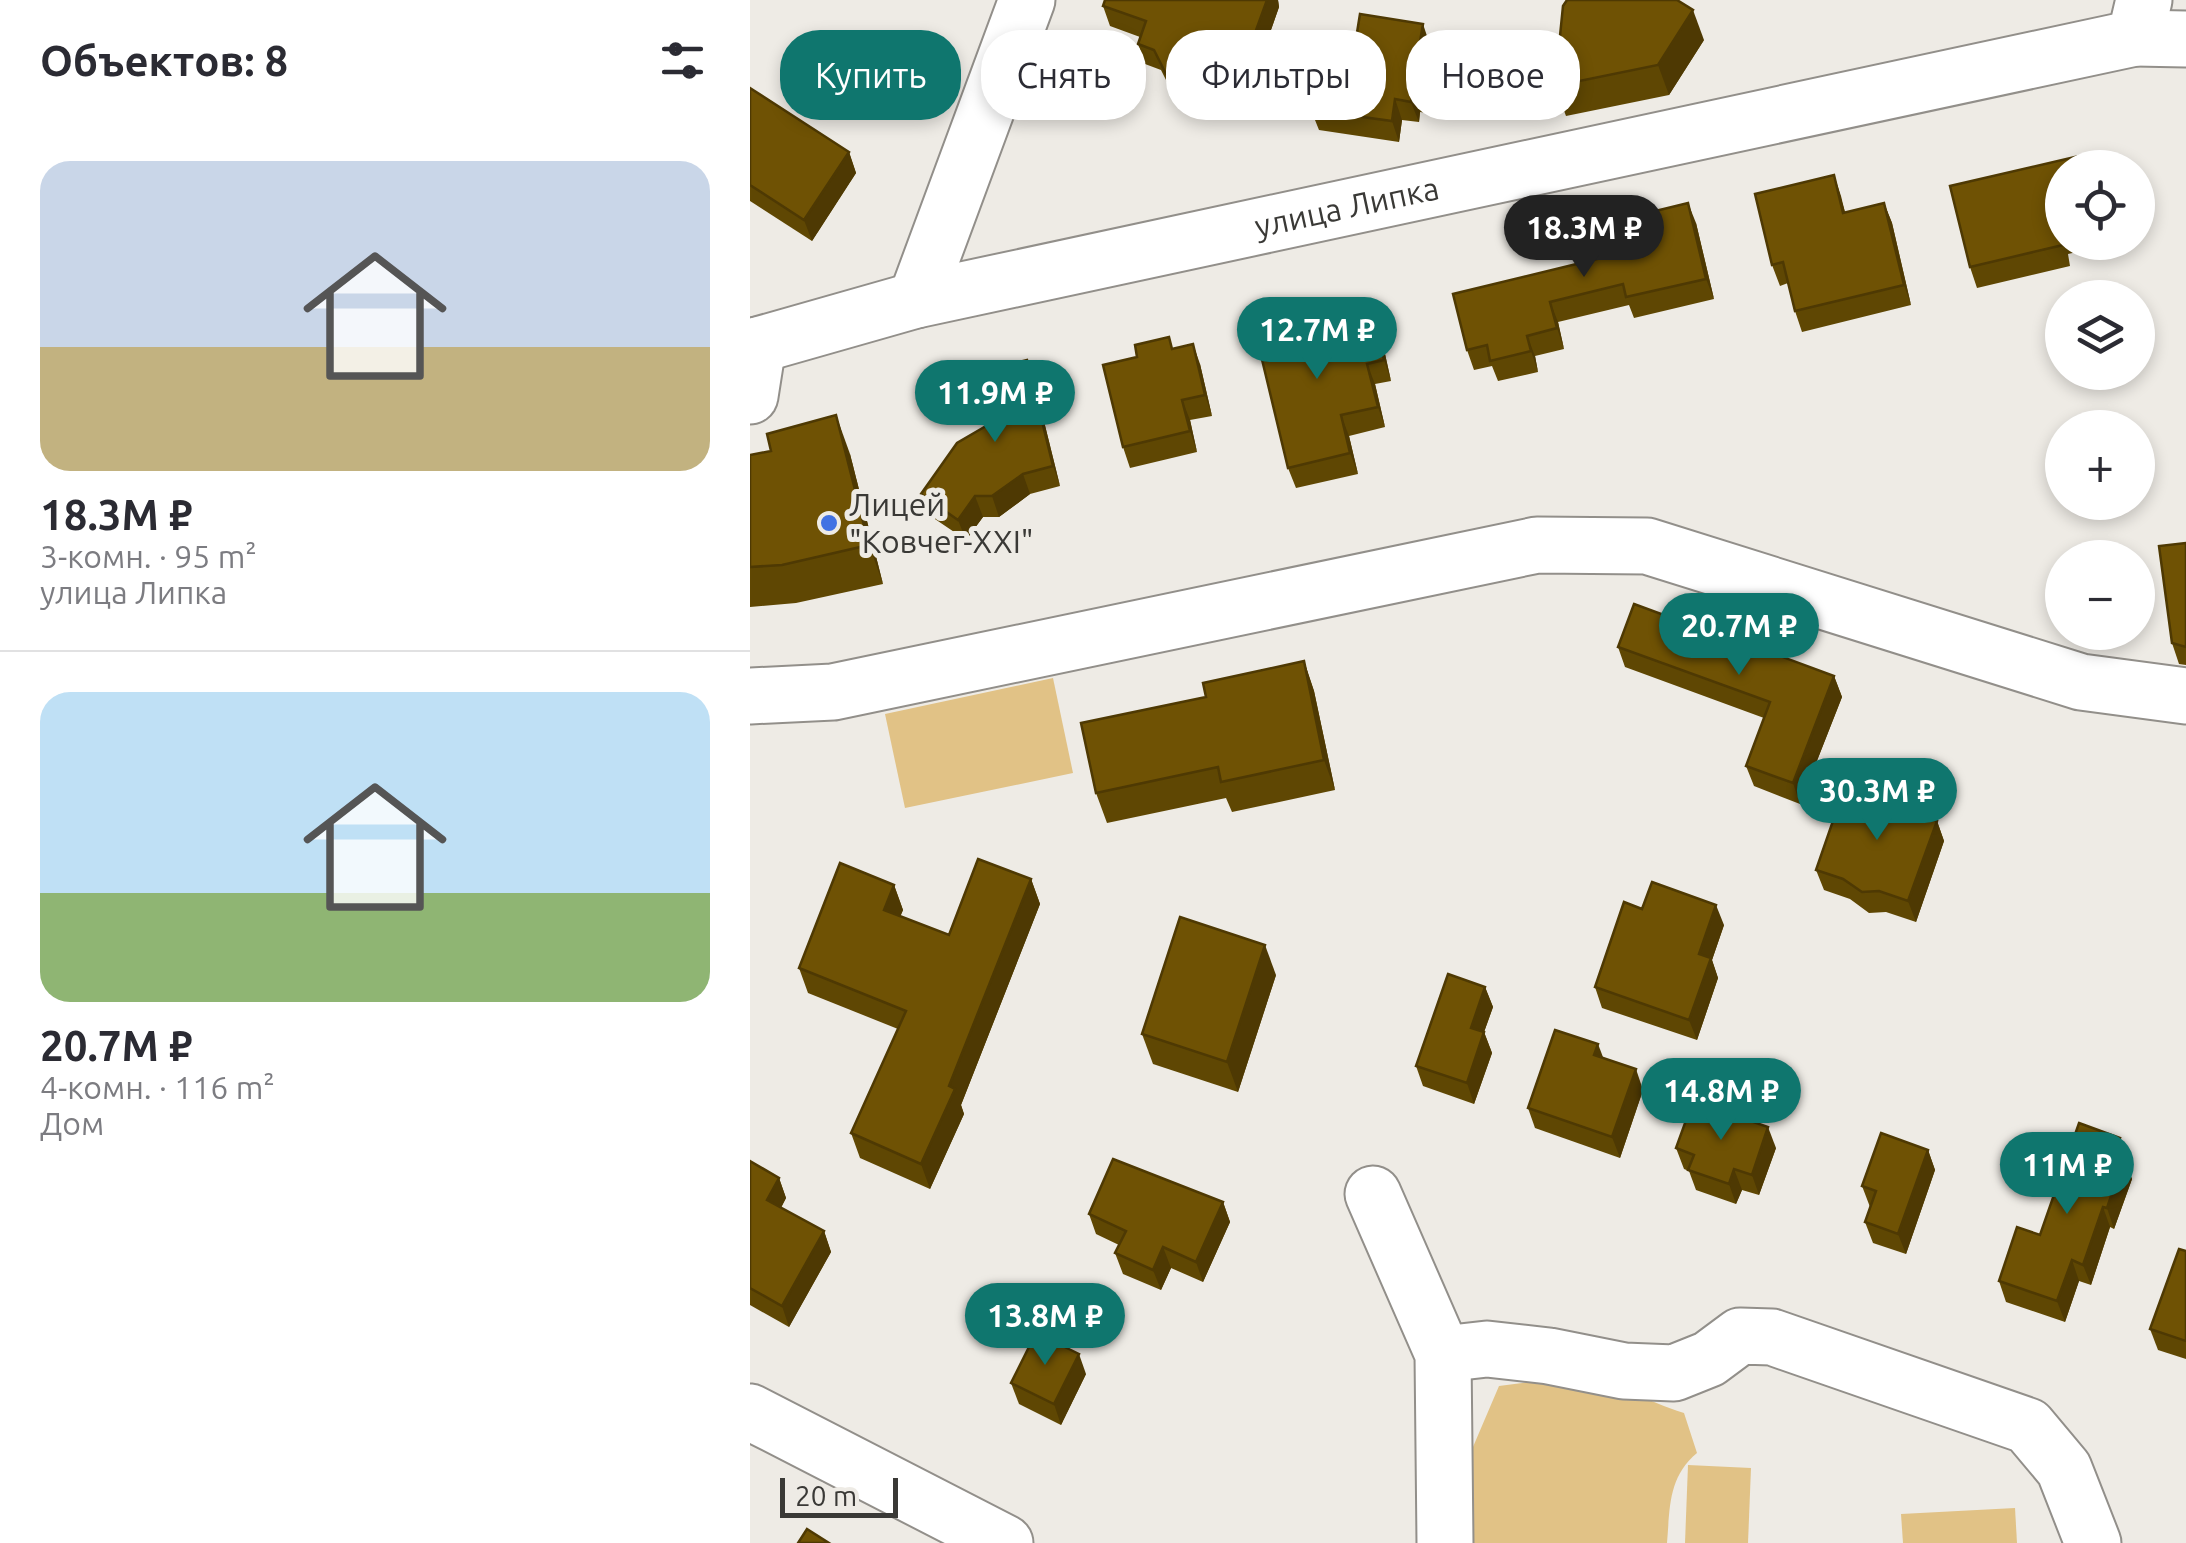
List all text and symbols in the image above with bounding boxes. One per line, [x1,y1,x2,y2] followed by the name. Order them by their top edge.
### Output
[780,30,961,120] chip: Купить
[981,30,1146,120] chip: Снять
[1166,30,1386,120] chip: Фильтры
[1406,30,1580,120] chip: Новое
[655,33,710,88] icon: filters
[40,37,288,84] text: Объектов: 8
[2045,150,2155,650] map controls
[2045,150,2155,260] button: locate
[1251,169,1442,244] street label: улица Липка
[1492,195,1676,280] pin: 18.3M ₽
[1526,209,1642,245] text: 18.3M ₽
[285,226,465,406] icon: home
[2045,280,2155,390] button: layers
[1225,297,1409,382] pin: 12.7M ₽
[1259,311,1375,347] text: 12.7M ₽
[903,360,1087,445] pin: 11.9M ₽
[937,374,1053,410] text: 11.9M ₽
[2045,410,2155,520] button: +
[849,486,1034,559] place label: Лицей "Ковчег-XXI"
[40,491,192,538] text: 18.3M ₽
[818,512,840,534] marker: Лицей "Ковчег-XXI"
[40,538,257,574] text: 3-комн. · 95 m²
[2045,540,2155,650] button: −
[40,574,227,610] text: улица Липка
[1647,593,1831,678] pin: 20.7M ₽
[1681,607,1797,643] text: 20.7M ₽
[285,757,465,937] icon: home
[1785,758,1969,843] pin: 30.3M ₽
[1819,772,1935,808] text: 30.3M ₽
[40,1022,192,1069] text: 20.7M ₽
[1629,1058,1813,1143] pin: 14.8M ₽
[40,1069,275,1105] text: 4-комн. · 116 m²
[1663,1072,1779,1108] text: 14.8M ₽
[40,1105,104,1141] text: Дом
[1997,1132,2137,1217] pin: 11M ₽
[2022,1146,2112,1182] text: 11M ₽
[953,1283,1137,1368] pin: 13.8M ₽
[987,1297,1103,1333] text: 13.8M ₽
[780,1473,898,1518] scale bar
[795,1480,857,1511] text: 20 m

